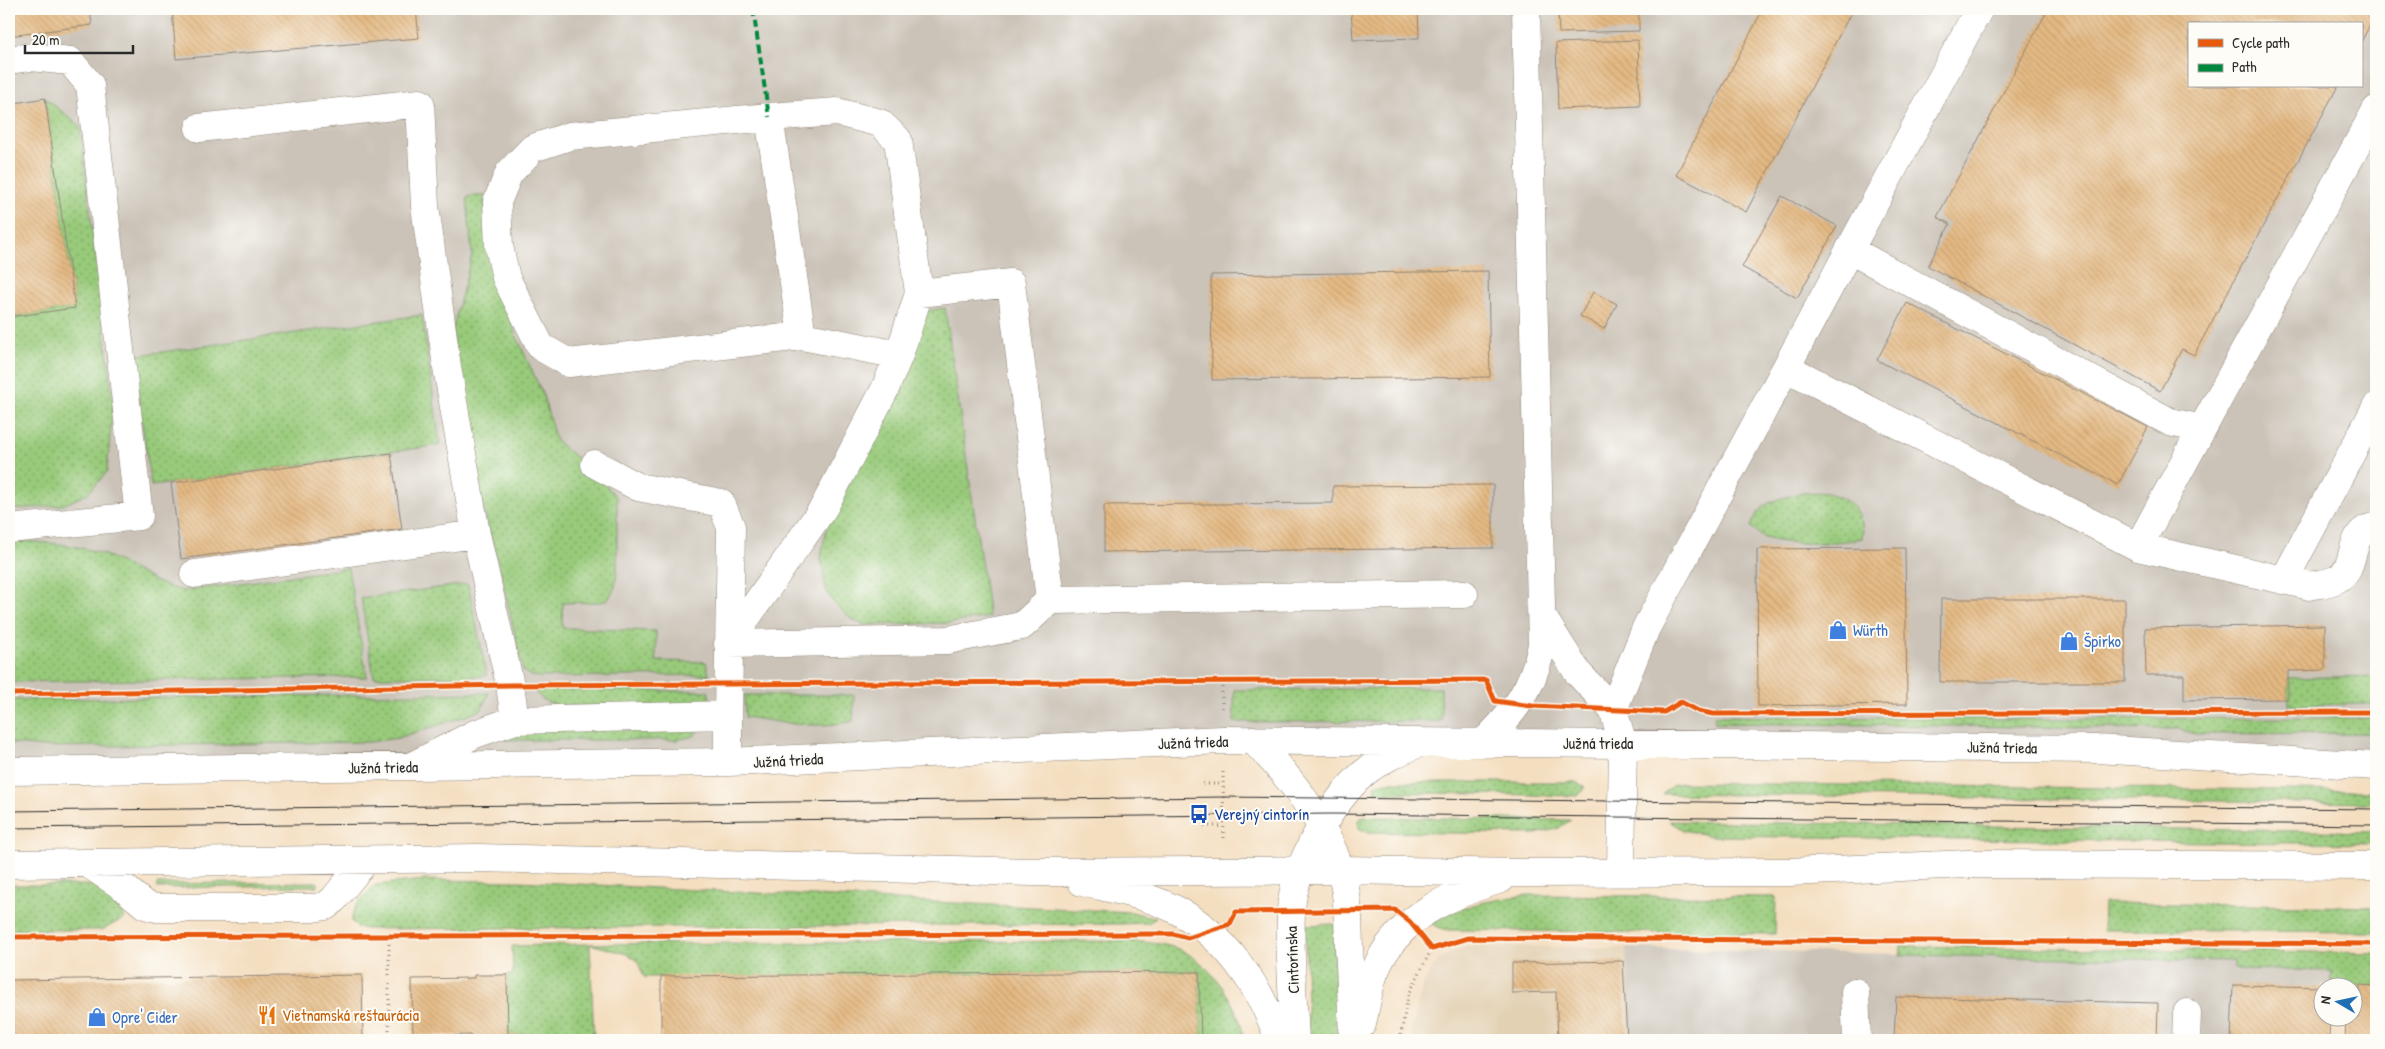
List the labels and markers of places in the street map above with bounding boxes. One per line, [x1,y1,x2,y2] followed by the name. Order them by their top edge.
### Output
[1827,619,1849,641] shop icon: Würth
[1853,619,1888,641] place label: Würth
[2058,630,2080,652] shop icon: Špirko
[2084,630,2122,652] place label: Špirko
[1188,803,1210,825] bus stop icon: Verejný cintorín
[1214,803,1309,825] place label: Verejný cintorín
[256,1004,278,1026] restaurant icon: Vietnamská reštaurácia
[282,1004,419,1026] place label: Vietnamská reštaurácia
[86,1006,108,1028] shop icon: Opre' Cider
[112,1006,178,1028] place label: Opre' Cider

